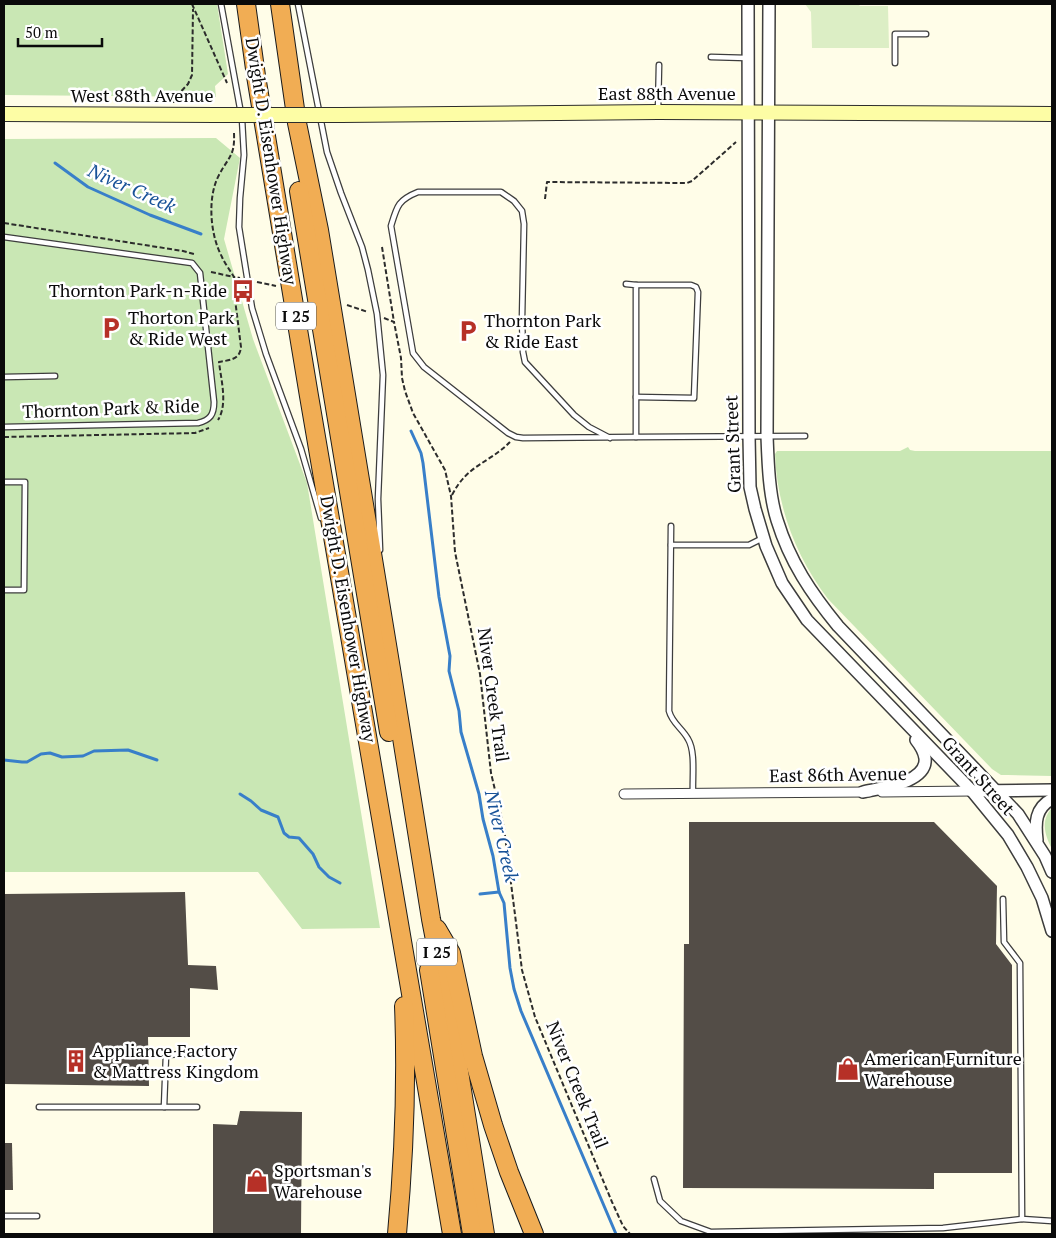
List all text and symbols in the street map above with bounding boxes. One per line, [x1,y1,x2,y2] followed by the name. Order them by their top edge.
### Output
[18,15,101,47] scale bar
[25,22,58,42] text: 50 m
[241,35,304,287] street label: Dwight D. Eisenhower Highway
[598,81,736,105] street label: East 88th Avenue
[71,83,213,107] street label: West 88th Avenue
[83,157,181,218] water label: Niver Creek
[49,278,227,302] place label: Thornton Park-n-Ride
[230,278,256,304] bus stop icon: Thornton Park-n-Ride
[276,302,316,330] road number: I 25
[128,305,235,350] place label: Thorton Park & Ride West
[484,308,602,353] place label: Thornton Park & Ride East
[98,315,124,341] parking icon: Thorton Park & Ride West
[455,318,481,344] parking icon: Thornton Park & Ride East
[22,393,200,423] street label: Thornton Park & Ride
[718,394,746,494] street label: Grant Street
[315,494,383,745] street label: Dwight D. Eisenhower Highway
[473,626,515,764] street label: Niver Creek Trail
[937,731,1021,820] street label: Grant Street
[769,761,907,787] street label: East 86th Avenue
[480,786,525,885] water label: Niver Creek
[417,939,457,966] road number: I 25
[541,1017,614,1152] street label: Niver Creek Trail
[92,1038,259,1083] place label: Appliance Factory & Mattress Kingdom
[864,1046,1022,1091] place label: American Furniture Warehouse
[63,1048,89,1074] building icon: Appliance Factory & Mattress Kingdom
[835,1056,861,1082] shop icon: American Furniture Warehouse
[274,1158,372,1203] place label: Sportsman's Warehouse
[244,1168,270,1194] shop icon: Sportsman's Warehouse

